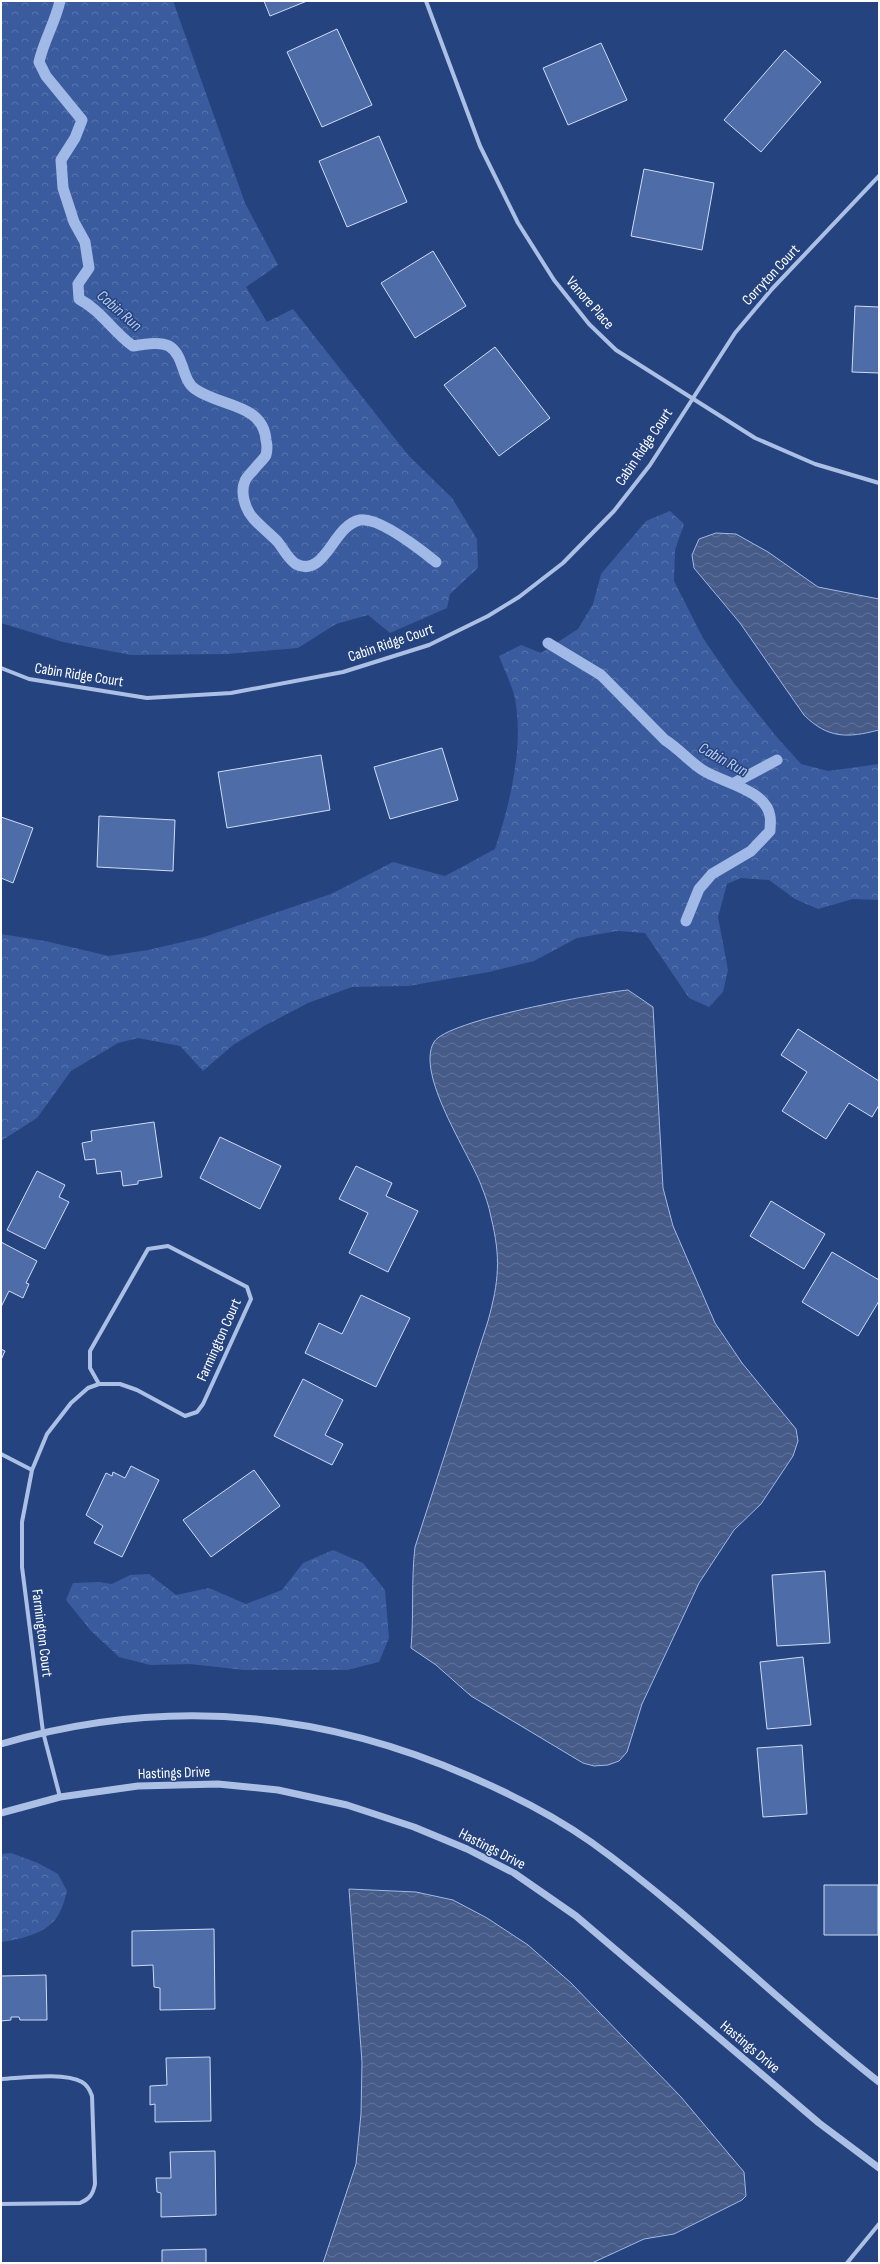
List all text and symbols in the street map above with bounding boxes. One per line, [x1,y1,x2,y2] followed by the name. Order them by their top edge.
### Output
[738,240,804,309] street label: Corryton Court
[562,273,618,333] street label: Vanore Place
[93,286,145,336] water label: Cabin Run
[611,404,677,489] street label: Cabin Ridge Court
[346,619,437,667] street label: Cabin Ridge Court
[33,659,125,691] street label: Cabin Ridge Court
[695,739,751,781] water label: Cabin Run
[192,1295,246,1384] street label: Farmington Court
[27,1588,57,1678] street label: Farmington Court
[137,1762,211,1784] street label: Hastings Drive
[455,1824,529,1874] street label: Hastings Drive
[716,2016,784,2078] street label: Hastings Drive

